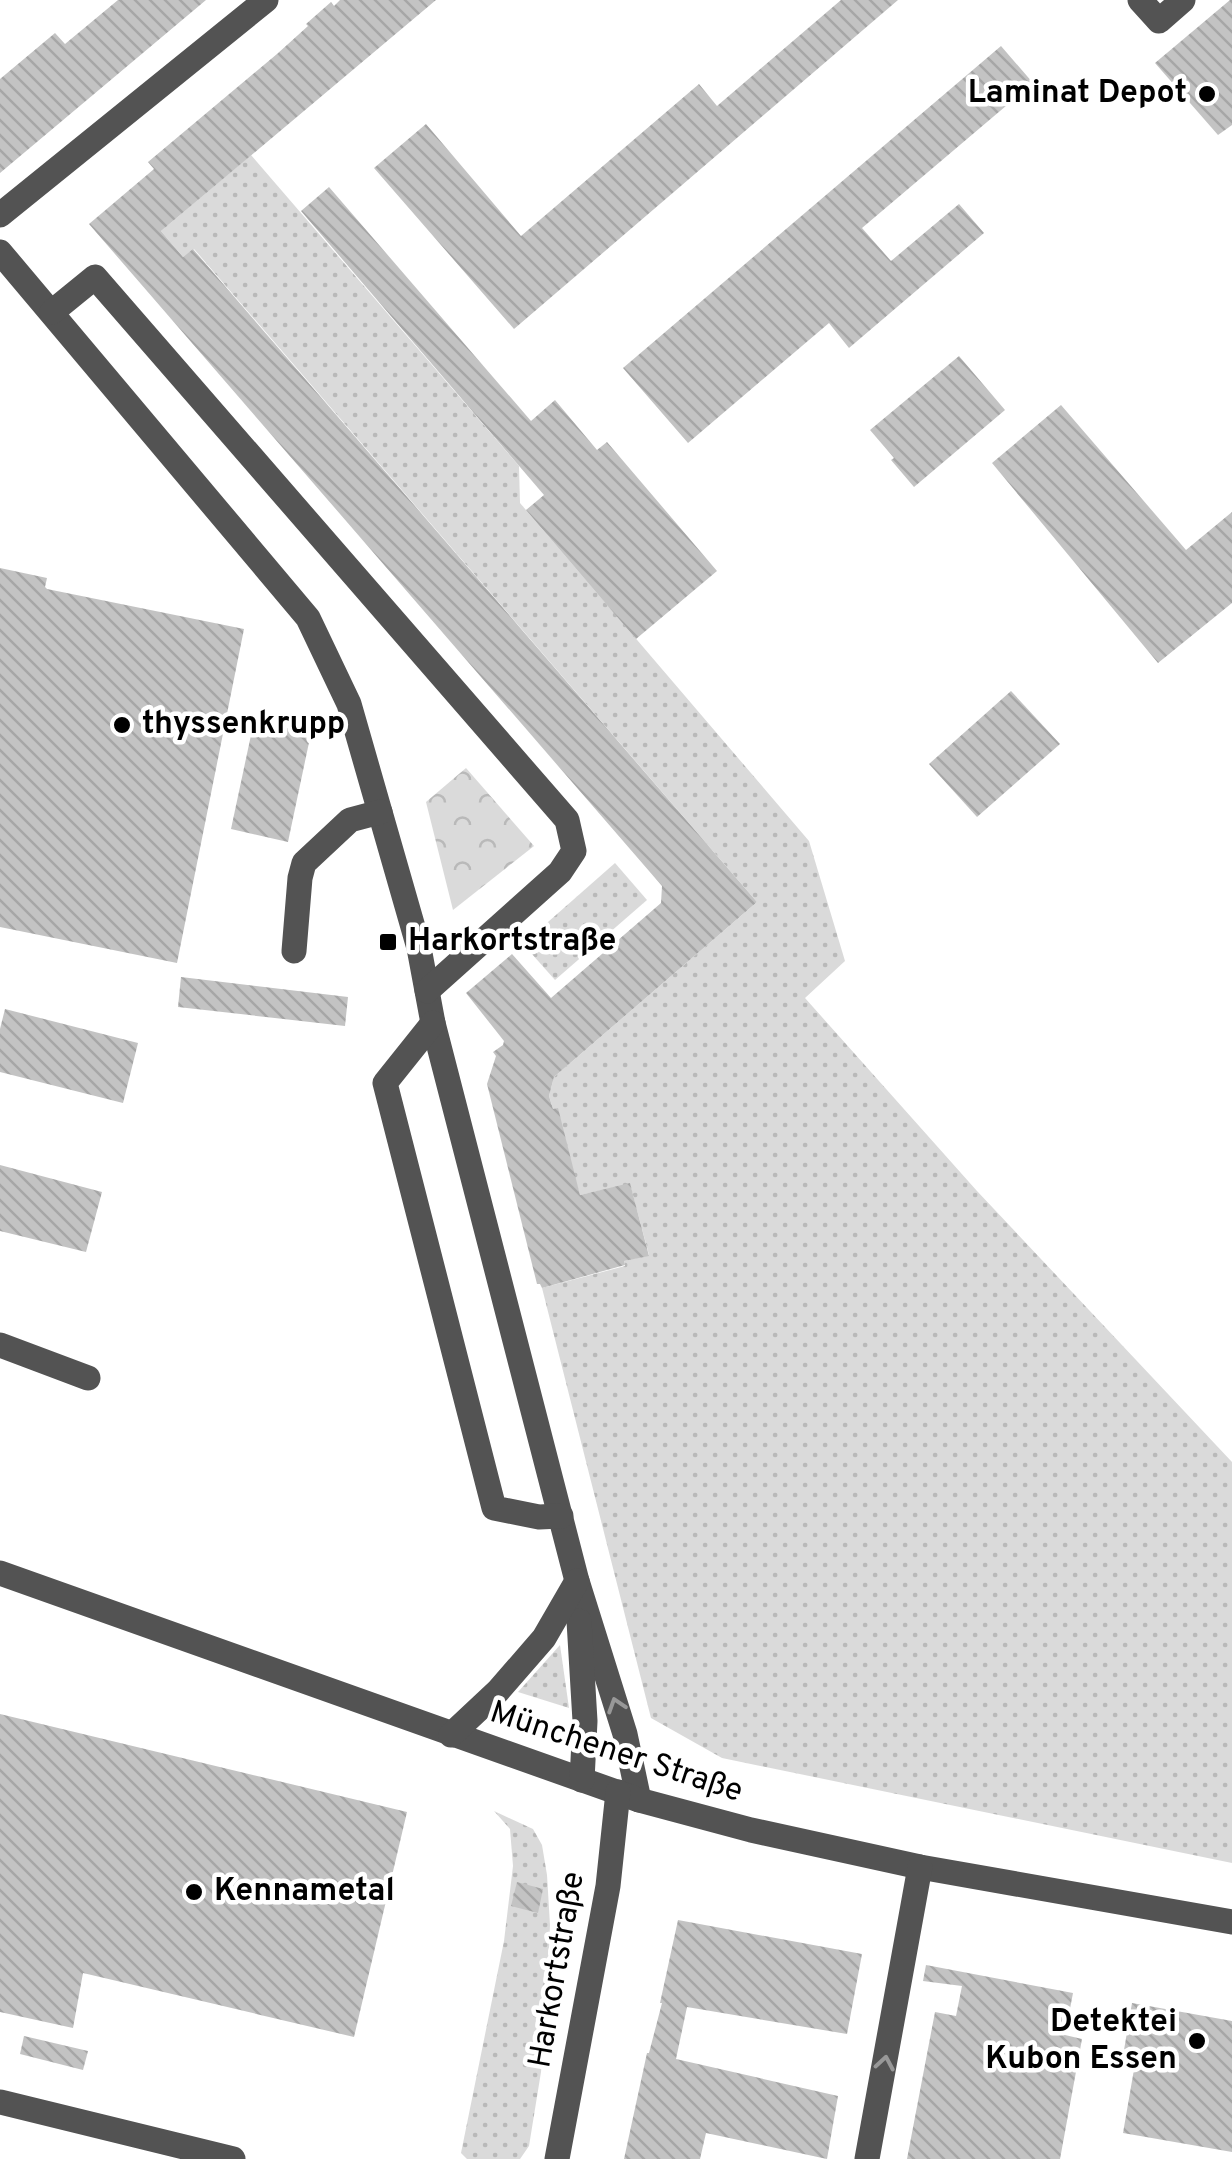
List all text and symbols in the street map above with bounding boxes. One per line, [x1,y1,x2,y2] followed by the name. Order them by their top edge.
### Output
[968,74,1187,114] place label: Laminat Depot
[1196,83,1218,105] marker: Laminat Depot
[142,705,345,745] place label: thyssenkrupp
[111,714,133,736] marker: thyssenkrupp
[408,922,616,962] place label: Harkortstraße
[377,931,399,953] marker: Harkortstraße
[485,1693,747,1813] street label: Münchener Straße
[607,1698,628,1715] one-way arrow
[521,1869,595,2071] street label: Harkortstraße
[214,1872,395,1912] place label: Kennametal
[183,1881,205,1903] marker: Kennametal
[985,2003,1177,2080] place label: Detektei Kubon Essen
[1186,2030,1208,2052] marker: Detektei Kubon Essen
[873,2055,894,2072] one-way arrow

